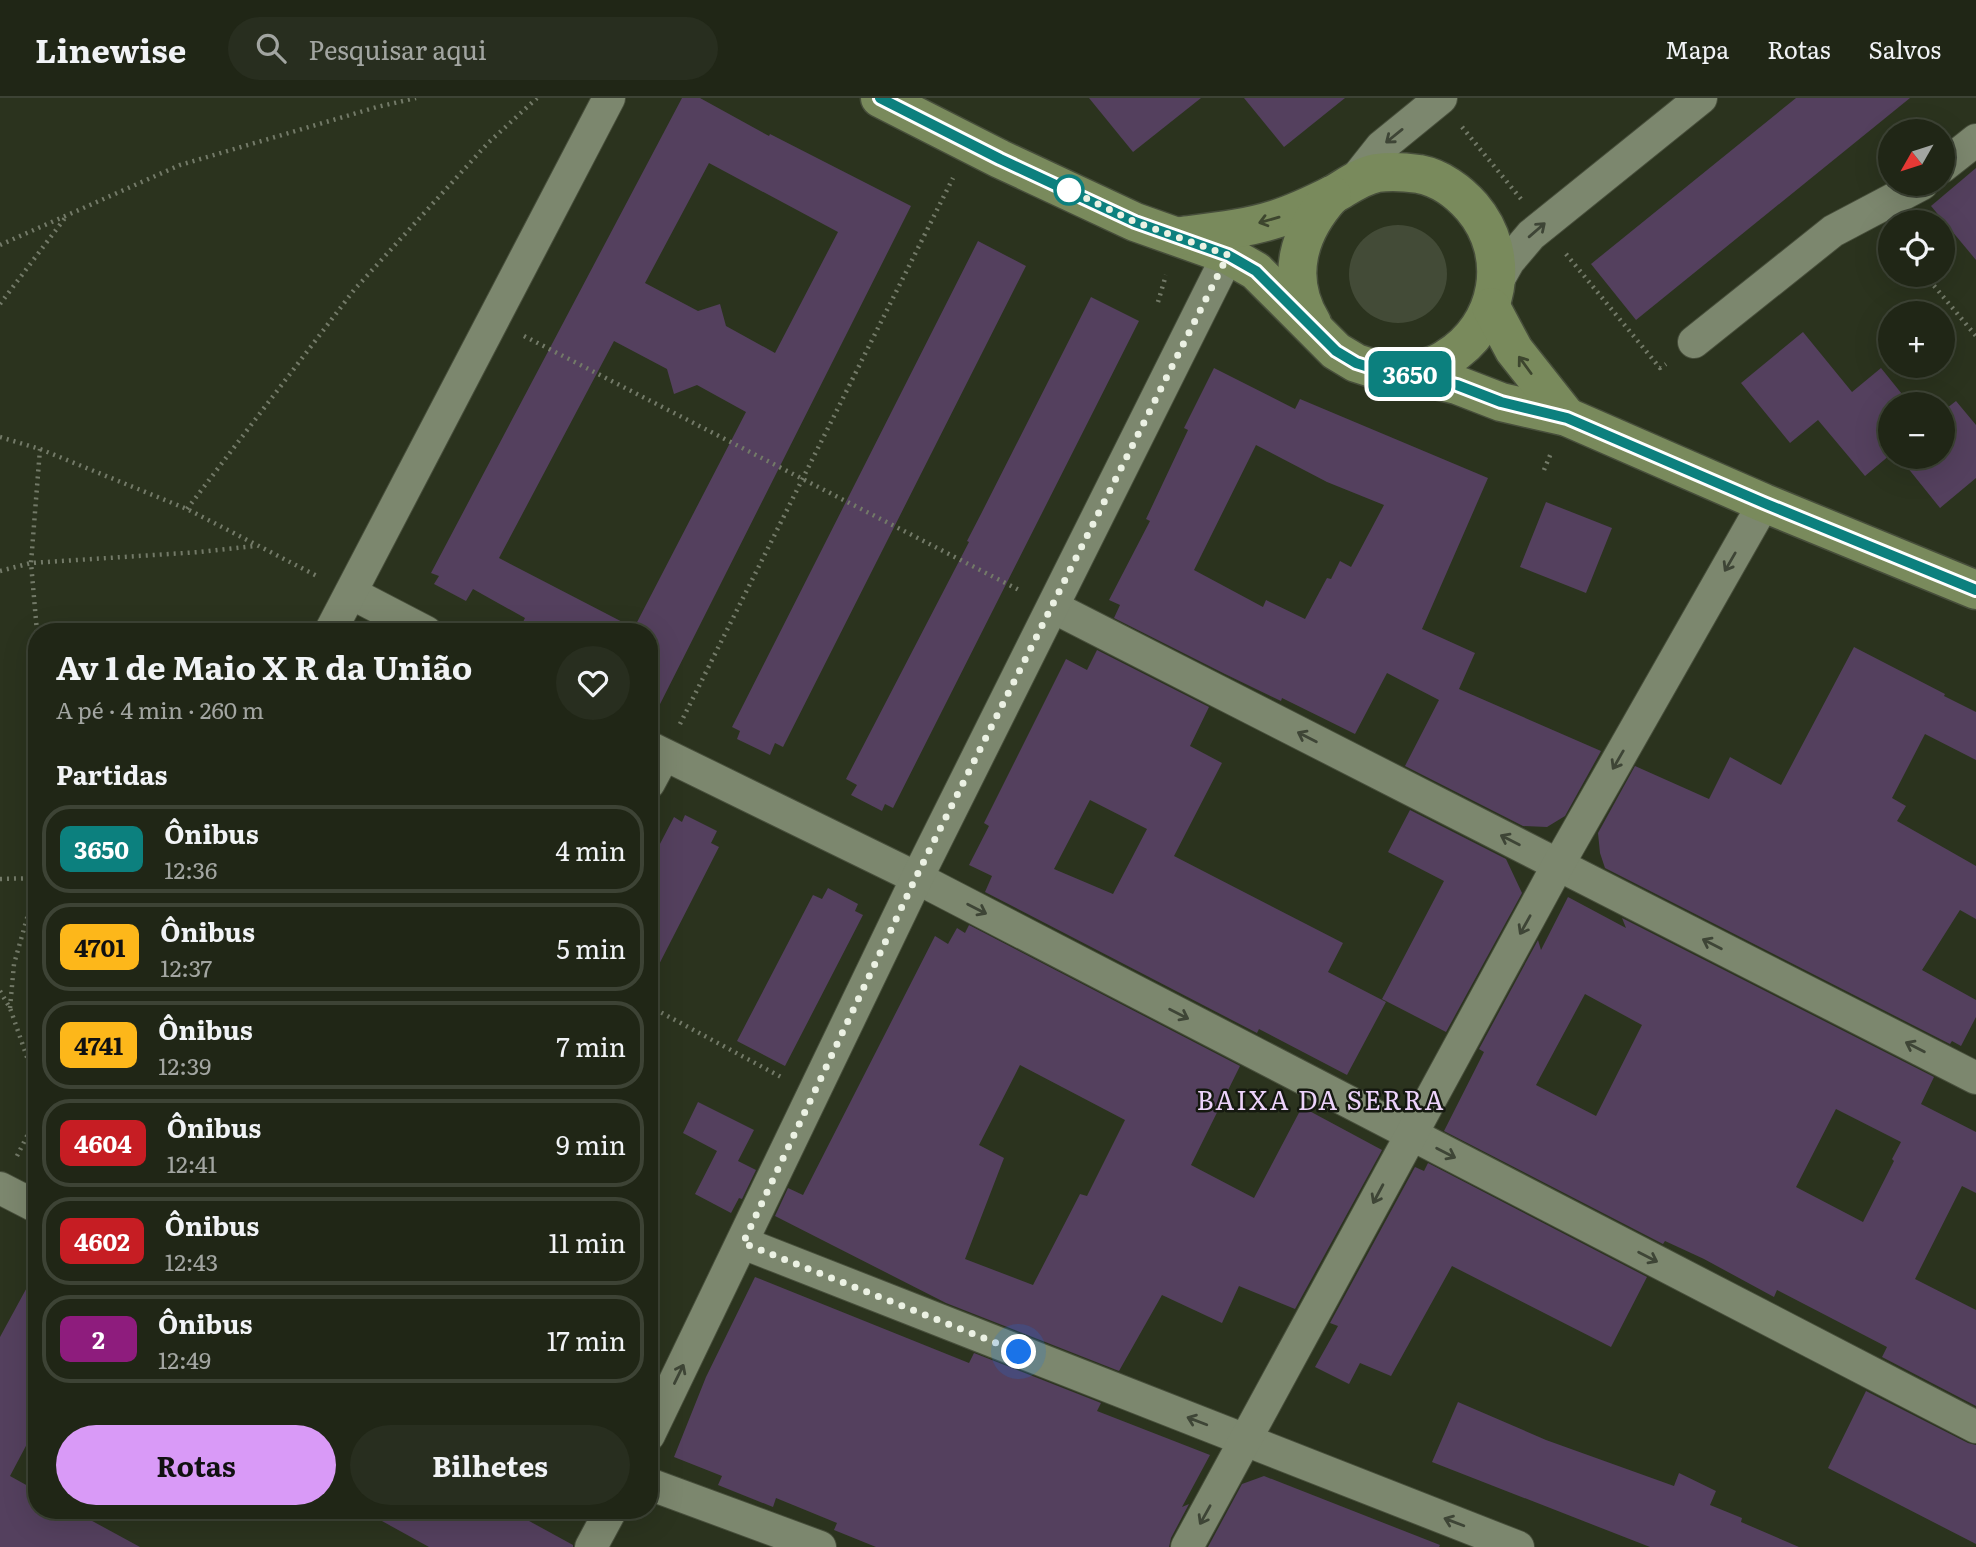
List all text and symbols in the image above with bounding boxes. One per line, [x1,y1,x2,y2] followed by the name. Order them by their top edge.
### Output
[228,17,718,80] search box
[35,24,186,73] text: Linewise
[252,29,290,67] icon: search
[308,29,487,68] text: Pesquisar aqui
[1665,31,1729,66] text: Mapa
[1767,31,1831,66] text: Rotas
[1869,31,1941,66] text: Salvos
[1878,119,1955,196] north arrow
[1878,119,1955,469] map controls
[1386,129,1404,144] one-way arrow
[1054,175,1084,205] unlabelled marker
[1878,210,1955,287] button: locate
[1259,215,1281,228] one-way arrow
[1528,222,1546,238] one-way arrow
[1878,301,1955,378] button: +
[1361,351,1459,397] line badge: 3650
[1382,356,1438,391] text: 3650
[1517,356,1532,375] one-way arrow
[1878,392,1955,469] button: −
[1723,552,1737,572] one-way arrow
[56,641,472,690] text: Av 1 de Maio X R da União
[556,646,630,720] button: heart
[56,692,264,726] text: A pé · 4 min · 260 m
[1297,730,1318,743] one-way arrow
[1611,749,1624,770] one-way arrow
[56,754,167,793] text: Partidas
[164,813,259,852] text: Ônibus
[555,830,626,869] text: 4 min
[74,831,129,866] text: 3650
[1500,833,1521,847] one-way arrow
[164,852,217,886] text: 12:36
[966,903,987,916] one-way arrow
[160,911,255,950] text: Ônibus
[1518,914,1531,935] one-way arrow
[557,928,626,967] text: 5 min
[74,929,125,964] text: 4701
[1703,936,1723,950] one-way arrow
[160,950,212,984] text: 12:37
[1168,1007,1189,1021] one-way arrow
[158,1009,253,1048] text: Ônibus
[557,1026,626,1065] text: 7 min
[74,1027,123,1062] text: 4741
[1905,1039,1926,1053] one-way arrow
[158,1048,211,1082] text: 12:39
[1196,1079,1446,1118] district label: BAIXA DA SERRA
[167,1107,261,1146] text: Ônibus
[556,1124,626,1163] text: 9 min
[74,1125,132,1160] text: 4604
[167,1146,217,1180] text: 12:41
[1435,1146,1456,1160] one-way arrow
[1371,1183,1384,1204] one-way arrow
[165,1205,259,1244] text: Ônibus
[549,1222,626,1261] text: 11 min
[74,1223,130,1258] text: 4602
[165,1244,218,1278] text: 12:43
[1637,1251,1658,1265] one-way arrow
[158,1303,253,1342] text: Ônibus
[547,1320,626,1359] text: 17 min
[92,1321,105,1356] text: 2
[1001,1334,1036,1369] your location
[158,1342,211,1376] text: 12:49
[673,1364,687,1385] one-way arrow
[1186,1414,1208,1426] one-way arrow
[56,1425,336,1505] button: Rotas
[350,1425,630,1505] button: Bilhetes
[1197,1504,1211,1525] one-way arrow
[1444,1515,1465,1528] one-way arrow

